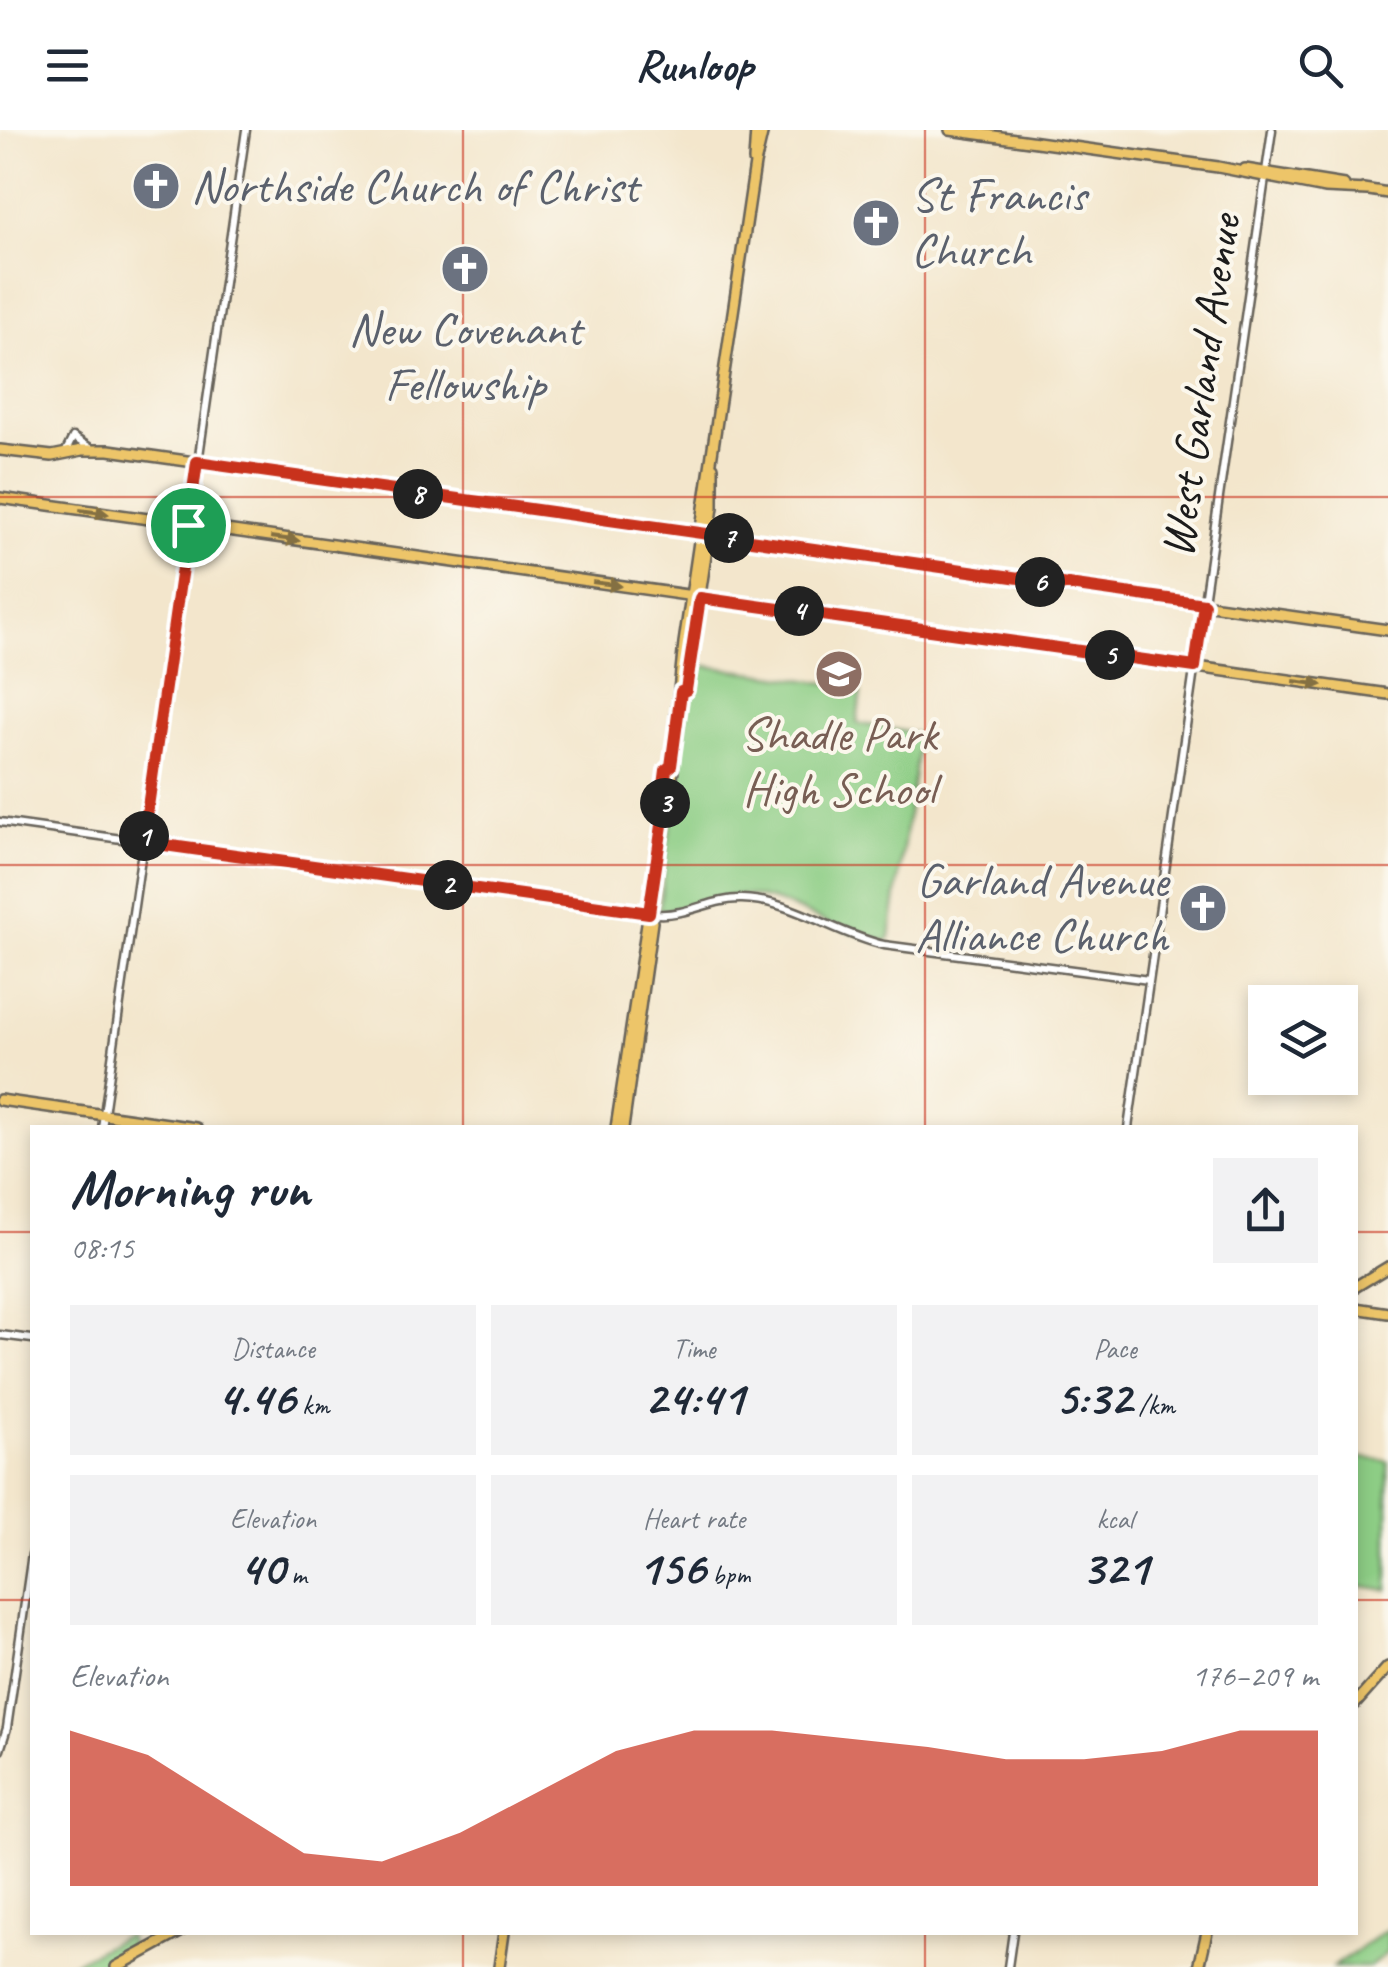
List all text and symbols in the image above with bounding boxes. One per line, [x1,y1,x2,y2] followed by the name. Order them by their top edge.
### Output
[635,37,753,94] text: Runloop
[40,38,95,93] icon: menu
[1293,38,1348,93] icon: search
[191,156,642,216] place label: Northside Church of Christ
[130,160,182,212] church icon: Northside Church of Christ
[911,165,1090,280] place label: St Francis Church
[850,197,902,249] church icon: St Francis Church
[1146,208,1254,561] street label: West Garland Avenue
[439,243,491,295] church icon: New Covenant Fellowship
[349,299,586,414] place label: New Covenant Fellowship
[393,469,443,519] pin: 8
[412,476,424,511] text: 8
[146,483,231,568] pin
[161,498,216,553] icon: arrive
[79,504,110,520] one-way arrow
[704,513,754,563] pin: 7
[723,520,735,555] text: 7
[269,531,301,547] one-way arrow
[1015,557,1065,607] pin: 6
[1033,564,1047,599] text: 6
[591,577,623,593] one-way arrow
[774,586,824,636] pin: 4
[793,593,805,628] text: 4
[1085,630,1135,680] pin: 5
[1104,637,1116,672] text: 5
[813,648,865,700] school or university icon: Shadle Park High School
[1293,675,1325,691] one-way arrow
[741,704,943,819] place label: Shadle Park High School
[640,778,690,828] pin: 3
[659,785,671,820] text: 3
[119,811,169,861] pin: 1
[138,818,150,853] text: 1
[915,850,1171,965] place label: Garland Avenue Alliance Church
[423,860,473,910] pin: 2
[442,867,454,902] text: 2
[1177,882,1229,934] church icon: Garland Avenue Alliance Church
[1248,985,1358,1095] map controls
[1248,985,1358,1095] button: layers
[70,1154,310,1224] text: Morning run
[1213,1158,1318,1263] button: share
[70,1227,134,1268] text: 08:15
[231,1331,315,1366] text: Distance
[673,1331,715,1366] text: Time
[1093,1331,1137,1366] text: Pace
[217,1366,295,1429] text: 4.46
[644,1366,744,1429] text: 24:41
[1055,1366,1132,1429] text: 5:32
[295,1387,329,1422] text: km
[1132,1387,1175,1422] text: /km
[230,1501,316,1536] text: Elevation
[643,1501,745,1536] text: Heart rate
[1096,1501,1134,1536] text: kcal
[239,1536,284,1599] text: 40
[638,1536,705,1599] text: 156
[1081,1536,1149,1599] text: 321
[284,1557,307,1592] text: m
[705,1557,750,1592] text: bpm
[70,1655,168,1696] text: Elevation
[1192,1655,1318,1696] text: 176–209 m

